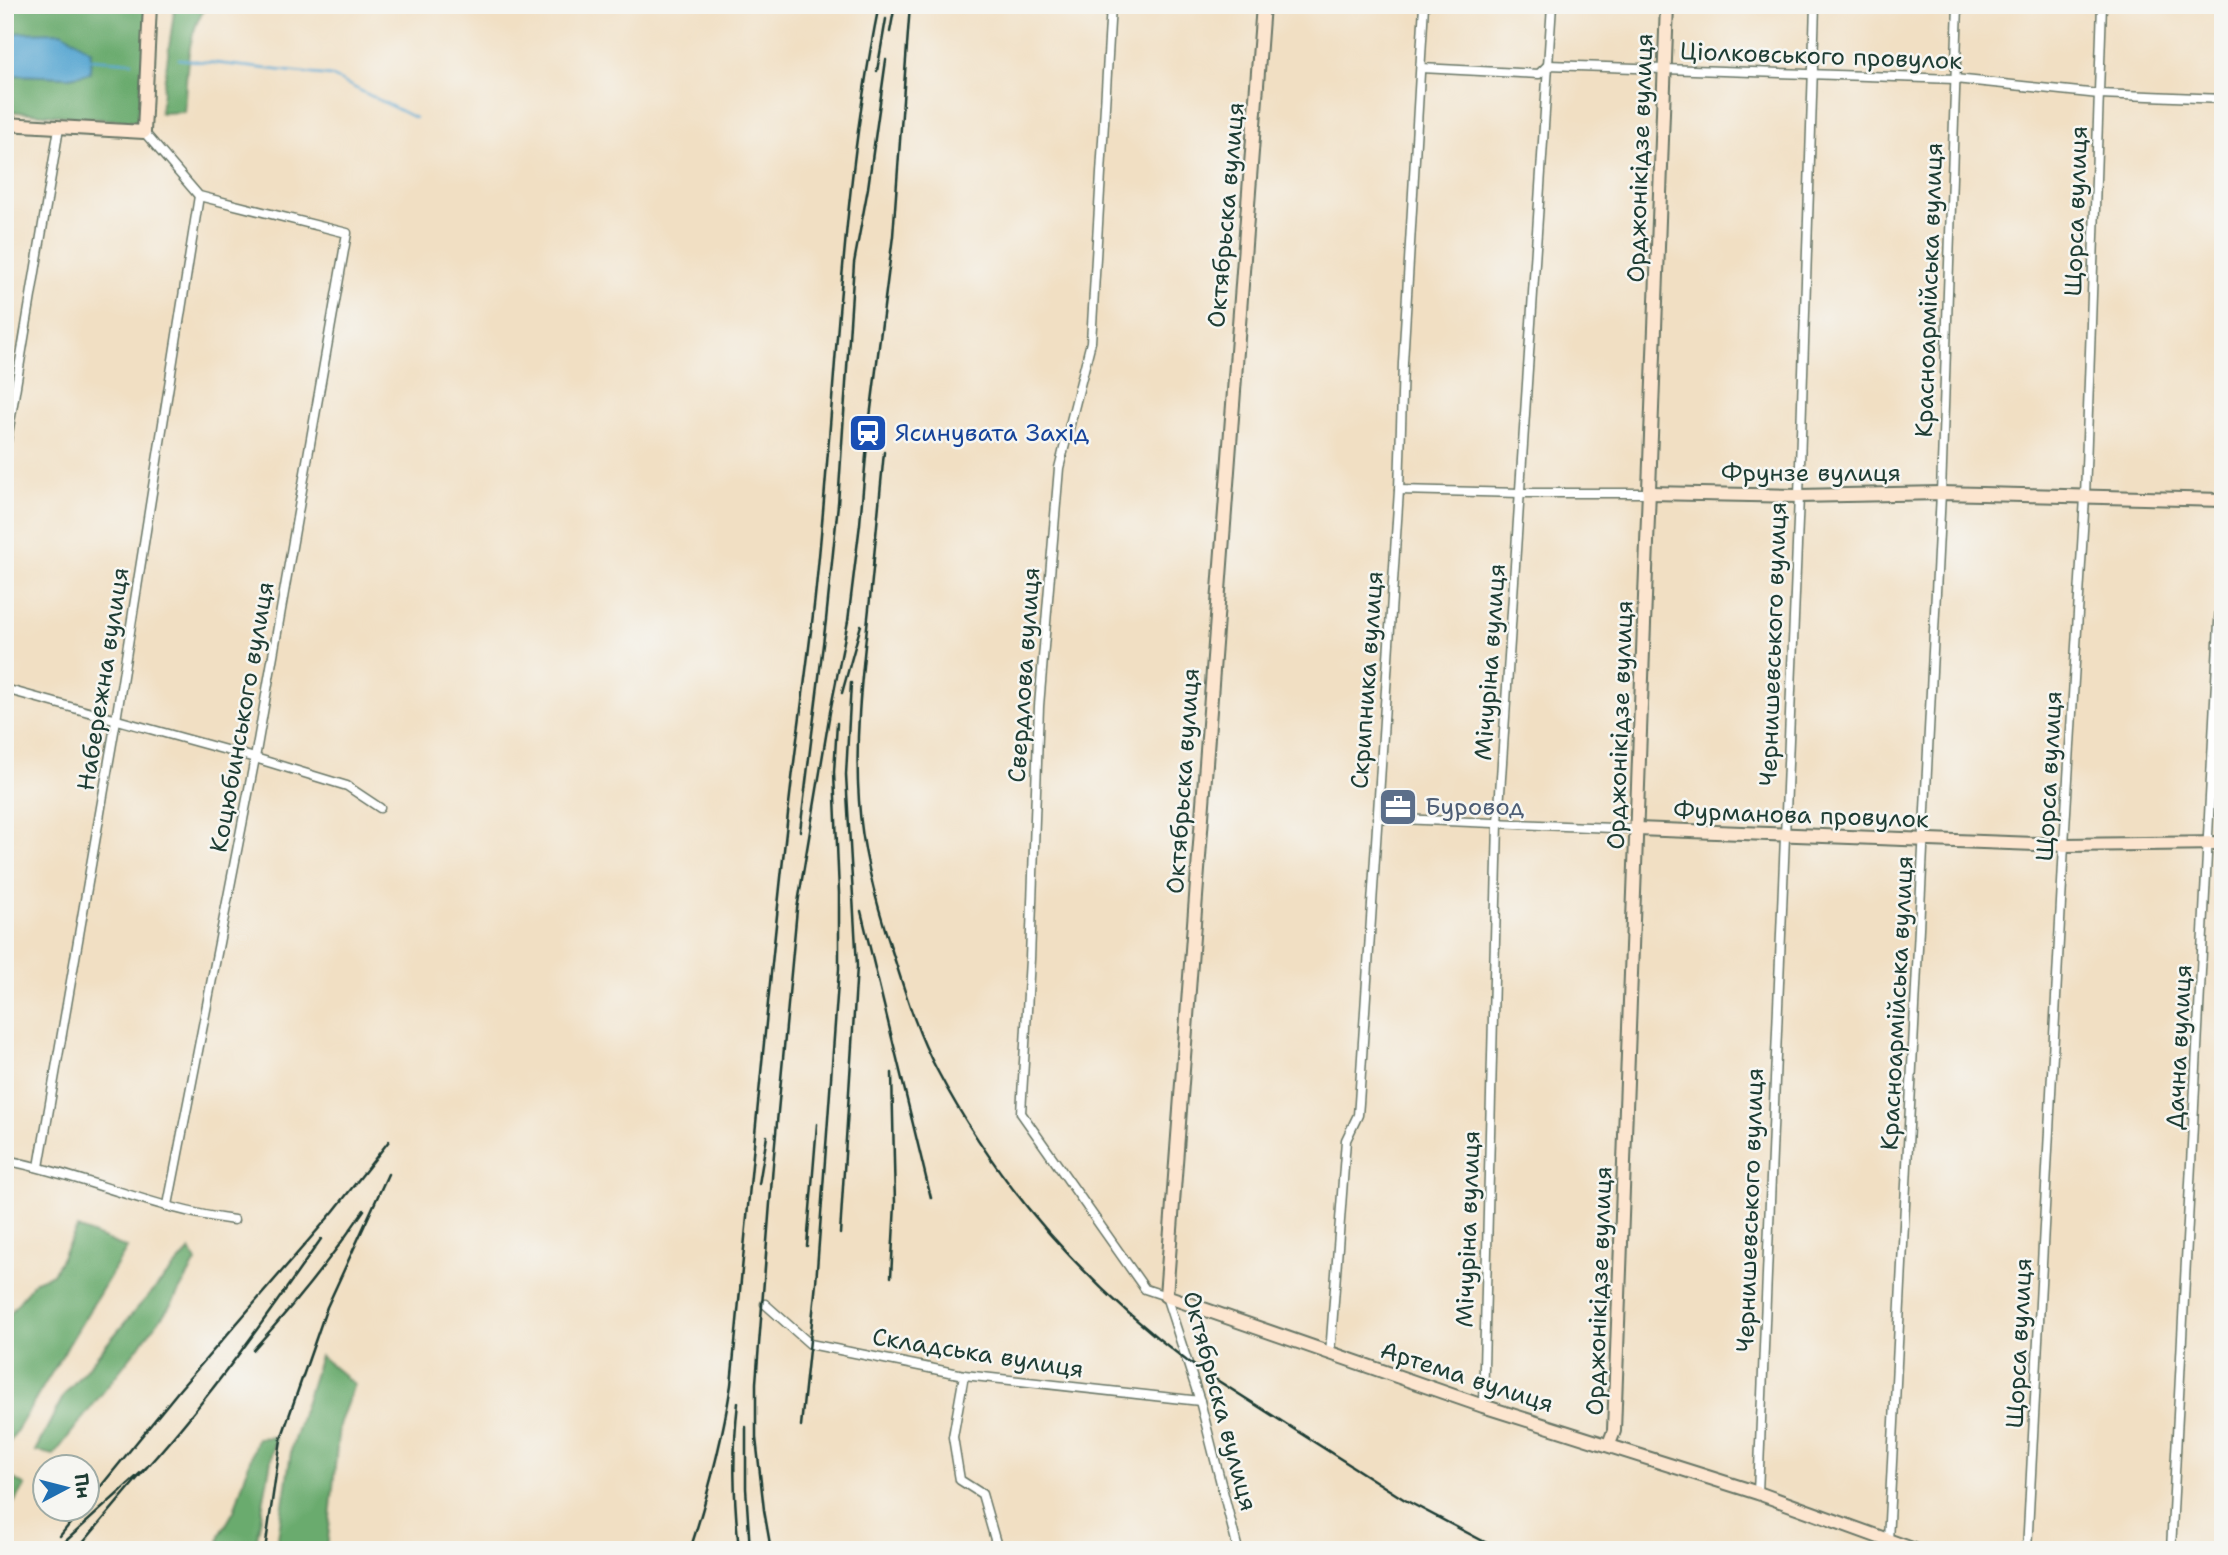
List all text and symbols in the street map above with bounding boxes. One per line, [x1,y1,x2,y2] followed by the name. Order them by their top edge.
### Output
[1620,33,1660,283] street label: Орджонікідзе вулиця
[1679,35,1963,77] street label: Ціолковського провулок
[1200,101,1252,329] street label: Октябрьска вулиця
[2057,125,2095,297] street label: Щорса вулиця
[1908,142,1950,438] street label: Красноармійська вулиця
[847,412,889,454] station icon: Ясинувата Захід
[895,417,1089,449] place label: Ясинувата Захід
[1721,457,1901,489] street label: Фрунзе вулиця
[1752,501,1794,787] street label: Чернишевського вулиця
[1467,563,1513,761] street label: Мічуріна вулиця
[70,565,136,793] street label: Набережна вулиця
[1001,566,1047,784] street label: Свердлова вулиця
[1343,570,1391,790] street label: Скрипника вулиця
[202,579,282,855] street label: Коцюбинського вулиця
[1600,600,1640,850] street label: Орджонікідзе вулиця
[1159,667,1207,895] street label: Октябрьска вулиця
[2029,690,2069,862] street label: Щорса вулиця
[1377,786,1419,828] office icon: Буровод
[1425,791,1524,823] place label: Буровод
[1673,795,1930,835] street label: Фурманова провулок
[1873,855,1921,1151] street label: Красноармійська вулиця
[2159,963,2199,1131] street label: Дачна вулиця
[1729,1067,1771,1353] street label: Чернишевського вулиця
[1449,1130,1487,1328] street label: Мічуріна вулиця
[1579,1166,1619,1416] street label: Орджонікідзе вулиця
[1999,1257,2039,1429] street label: Щорса вулиця
[1175,1288,1265,1514] street label: Октябрьска вулиця
[870,1320,1086,1386] street label: Складська вулиця
[1376,1334,1558,1420] street label: Артема вулиця
[32,1454,102,1524] north arrow
[68,1472,96,1500] text: Пн

